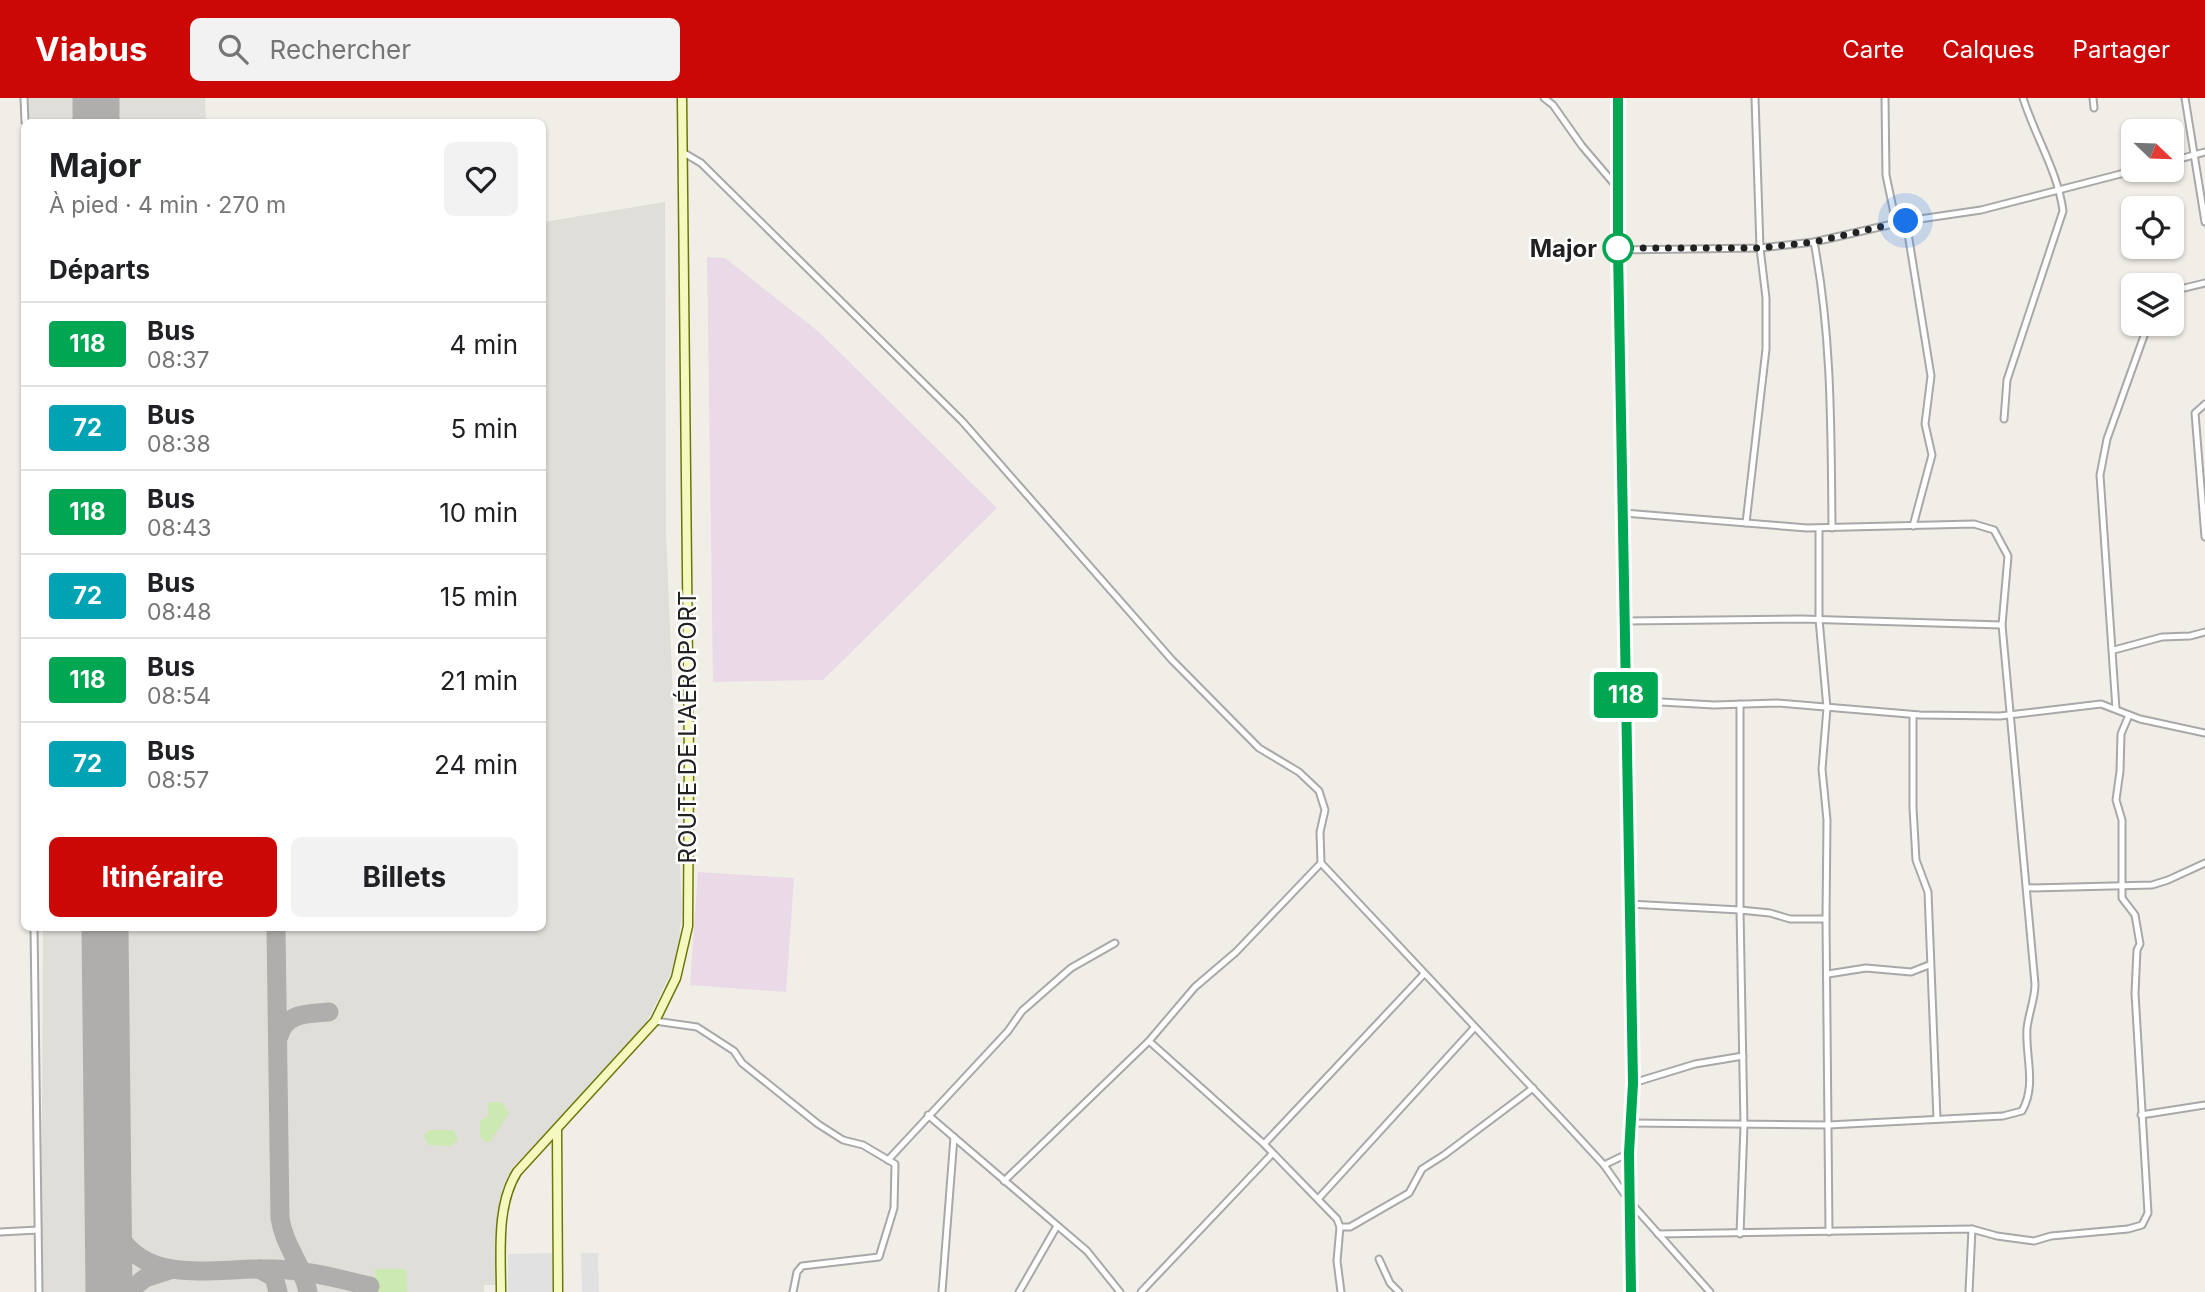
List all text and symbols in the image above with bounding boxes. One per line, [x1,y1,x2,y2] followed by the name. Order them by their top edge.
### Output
[190,18,680,81] search box
[35,29,148,69] text: Viabus
[214,30,252,68] icon: search
[270,34,411,65] text: Rechercher
[1842,35,1904,64] text: Carte
[1942,35,2035,64] text: Calques
[2073,35,2170,64] text: Partager
[2121,119,2184,182] north arrow
[2121,119,2184,336] map controls
[444,142,518,216] button: heart
[49,145,142,185] text: Major
[49,191,286,219] text: À pied · 4 min · 270 m
[2121,196,2184,259] button: locate
[1888,203,1923,238] your location
[1603,233,1633,263] marker: Major
[1530,234,1597,263] place label: Major
[49,254,150,285] text: Départs
[2121,273,2184,336] button: layers
[147,315,195,346] text: Bus
[69,329,106,358] text: 118
[449,329,518,360] text: 4 min
[147,346,210,374] text: 08:37
[147,399,195,430] text: Bus
[73,413,102,442] text: 72
[450,413,518,444] text: 5 min
[147,430,211,458] text: 08:38
[147,483,195,514] text: Bus
[69,497,106,526] text: 118
[439,497,518,528] text: 10 min
[147,514,211,542] text: 08:43
[147,567,195,598] text: Bus
[73,581,102,610] text: 72
[440,581,518,612] text: 15 min
[672,591,702,863] street label: ROUTE DE L'AÉROPORT
[147,598,211,626] text: 08:48
[147,651,195,682] text: Bus
[69,665,106,694] text: 118
[440,665,518,696] text: 21 min
[1586,672,1666,718] line badge: 118
[1608,680,1644,709] text: 118
[147,682,211,710] text: 08:54
[147,735,195,766] text: Bus
[73,749,102,778] text: 72
[434,749,518,780] text: 24 min
[147,766,209,794] text: 08:57
[49,837,277,917] button: Itinéraire
[291,837,518,917] button: Billets

